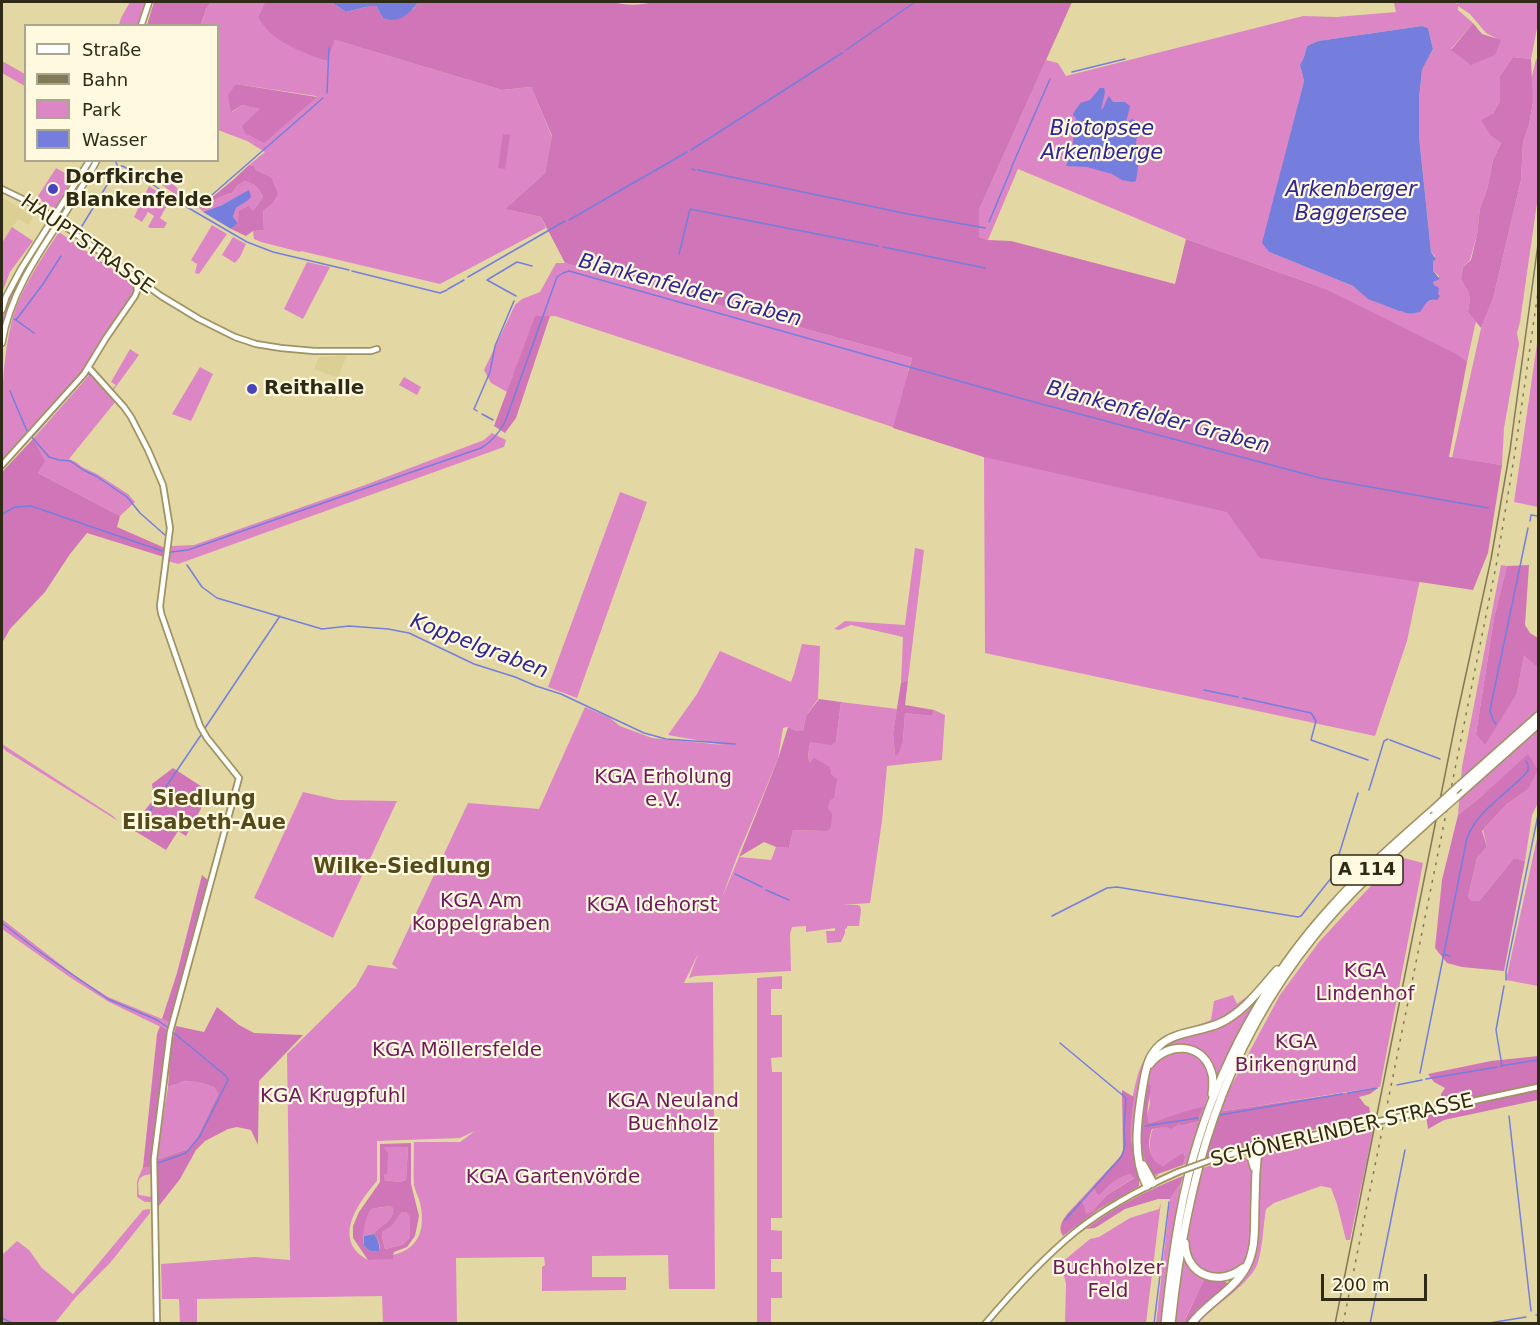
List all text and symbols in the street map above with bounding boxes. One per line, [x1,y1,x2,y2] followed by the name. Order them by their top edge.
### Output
[24,24,219,162] legend
[82,39,141,60] text: Straße
[82,69,128,90] text: Bahn
[82,99,121,120] text: Park
[1041,117,1163,167] water label: Biotopsee Arkenberge
[82,129,147,150] text: Wasser
[65,166,212,213] place label: Dorfkirche Blankenfelde
[1285,178,1417,228] water label: Arkenberger Baggersee
[46,182,60,196] marker: Dorfkirche Blankenfelde
[16,190,158,300] street label: HAUPTSTRASSE
[576,249,804,333] water label: Blankenfelder Graben
[1044,376,1272,460] water label: Blankenfelder Graben
[264,377,364,401] place label: Reithalle
[245,382,259,396] marker: Reithalle
[406,609,552,685] water label: Koppelgraben
[594,766,732,813] park label: KGA Erholung e.V.
[122,787,286,837] district label: Siedlung Elisabeth-Aue
[313,855,491,881] district label: Wilke-Siedlung
[1331,855,1403,885] road number: A 114
[412,890,550,937] park label: KGA Am Koppelgraben
[587,894,717,918] park label: KGA Idehorst
[1315,960,1415,1007] park label: KGA Lindenhof
[1235,1031,1357,1078] park label: KGA Birkengrund
[372,1039,542,1063] park label: KGA Möllersfelde
[260,1085,406,1109] park label: KGA Krugpfuhl
[1208,1089,1476,1173] street label: SCHÖNERLINDER STRASSE
[607,1090,739,1137] park label: KGA Neuland Buchholz
[466,1166,640,1190] park label: KGA Gartenvörde
[1052,1257,1164,1304] park label: Buchholzer Feld
[1324,1262,1430,1300] scale bar
[1332,1274,1390,1295] text: 200 m

